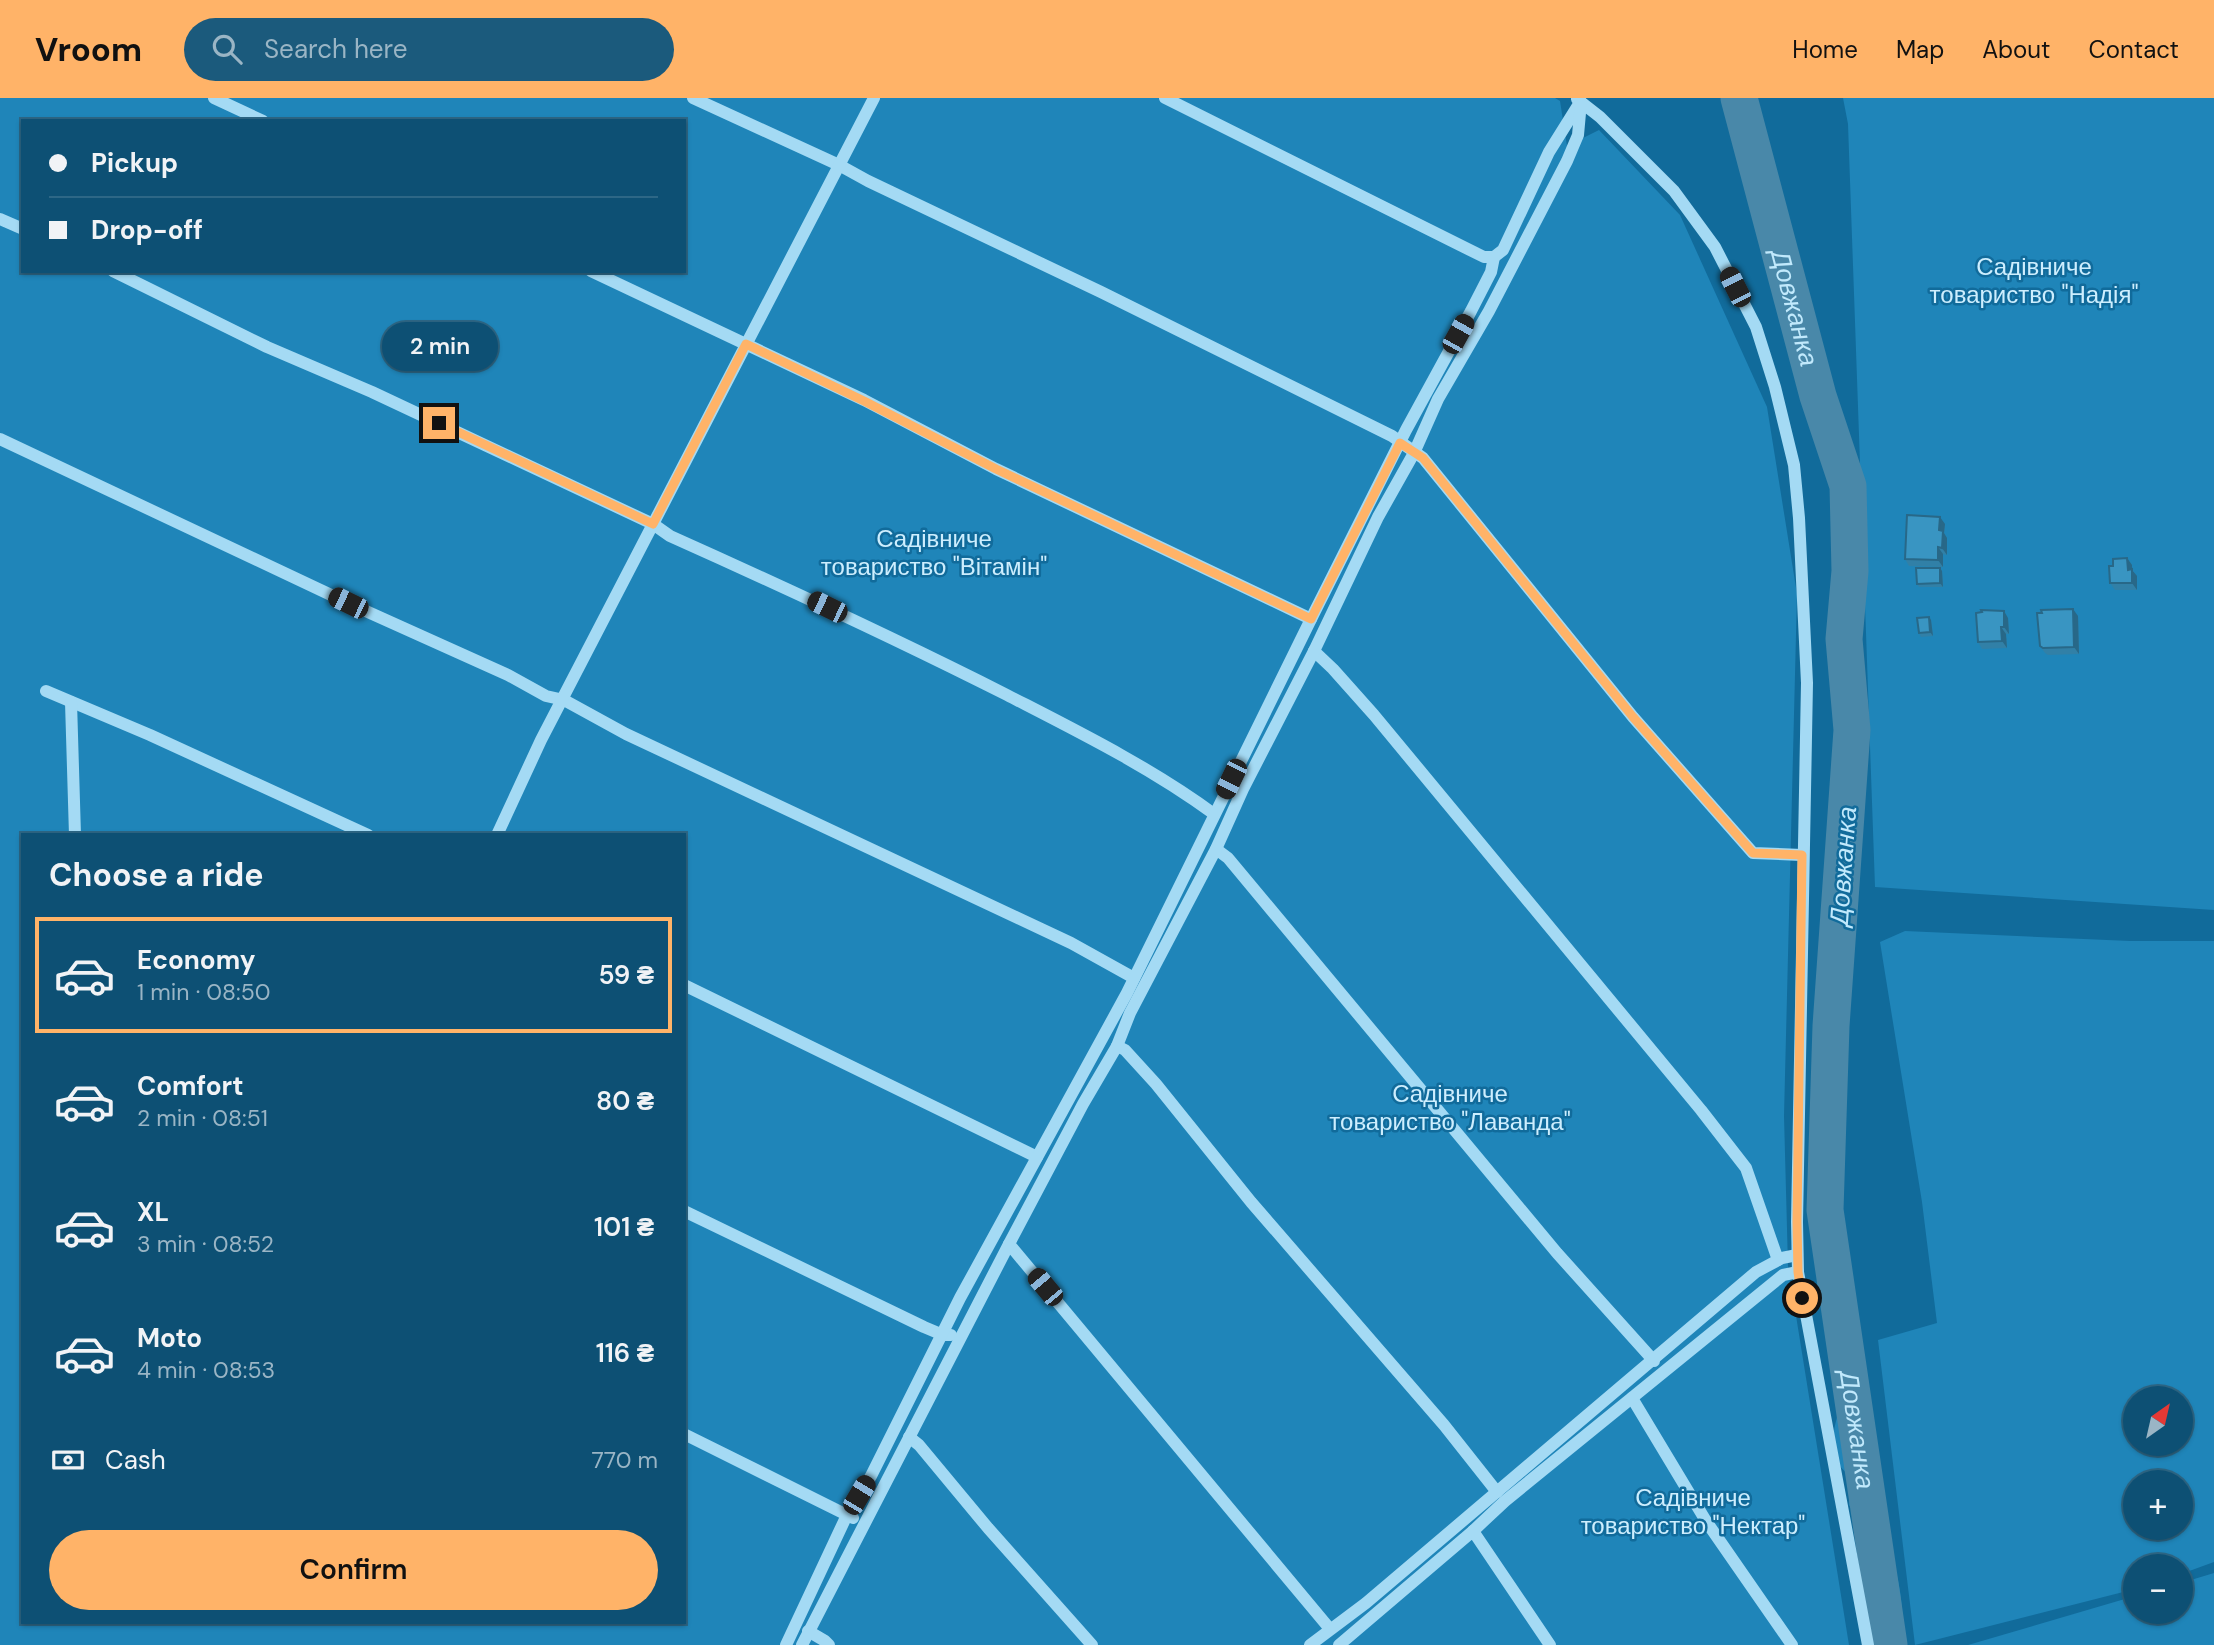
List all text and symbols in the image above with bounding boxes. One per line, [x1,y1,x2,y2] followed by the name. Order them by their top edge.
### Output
[184,18,674,81] search box
[35,28,142,71] text: Vroom
[208,30,246,68] icon: search
[264,32,408,66] text: Search here
[1792,34,1858,65] text: Home
[1896,34,1944,65] text: Map
[1982,34,2051,65] text: About
[2089,34,2179,65] text: Contact
[91,146,178,180] text: Pickup
[91,213,203,247] text: Drop-off
[1762,243,1826,370] water label: Довжанка
[1930,251,2138,310] park label: Садівниче товариство "Надія"
[1717,264,1754,310] car
[1439,311,1478,357] car
[381,322,497,370] callout: 2 min
[410,331,470,361] text: 2 min
[423,407,455,439] route end
[821,523,1047,582] park label: Садівниче товариство "Вітамін"
[325,584,372,622] car
[804,588,851,626] car
[1213,756,1250,802] car
[1822,805,1864,930] water label: Довжанка
[49,854,264,896] text: Choose a ride
[137,943,255,977] text: Economy
[53,944,116,1007] icon: car
[598,958,654,992] text: 59 ₴
[137,977,270,1007] text: 1 min · 08:50
[137,1069,243,1103] text: Comfort
[53,1070,116,1133] icon: car
[1329,1078,1571,1137] park label: Садівниче товариство "Лаванда"
[596,1084,654,1118] text: 80 ₴
[137,1103,268,1133] text: 2 min · 08:51
[137,1195,169,1229] text: XL
[53,1196,116,1259] icon: car
[594,1210,654,1244] text: 101 ₴
[137,1229,274,1259] text: 3 min · 08:52
[1024,1264,1067,1310] car
[1786,1282,1818,1314] route start
[137,1321,202,1355] text: Moto
[53,1322,116,1385] icon: car
[596,1336,654,1370] text: 116 ₴
[137,1355,275,1385] text: 4 min · 08:53
[1831,1366,1883,1491] water label: Довжанка
[2123,1386,2193,1456] north arrow
[2123,1386,2193,1624] map controls
[49,1441,87,1479] icon: cash
[105,1443,166,1477] text: Cash
[591,1445,658,1475] text: 770 m
[2123,1470,2193,1540] button: +
[840,1472,879,1518] car
[1581,1482,1805,1541] park label: Садівниче товариство "Нектар"
[49,1530,658,1610] button: Confirm
[2123,1554,2193,1624] button: −

